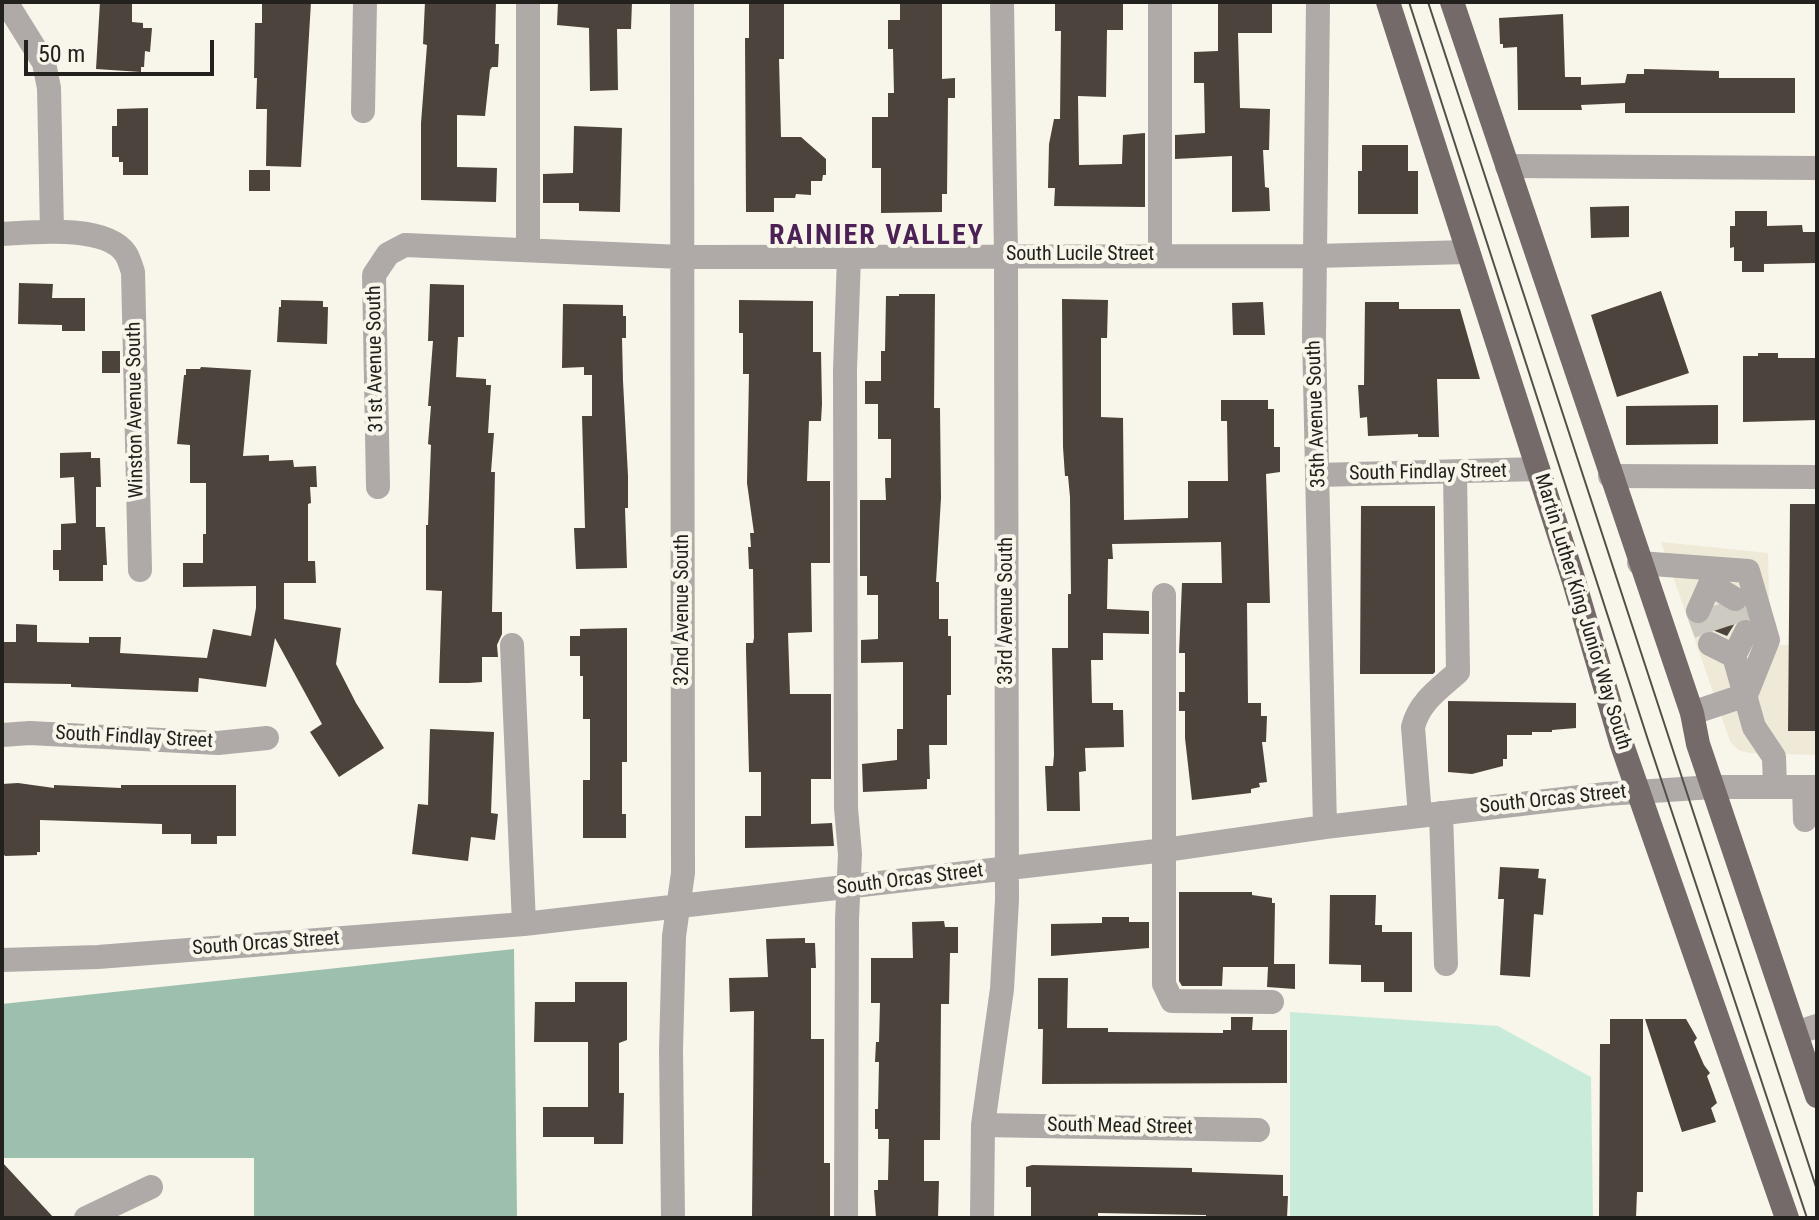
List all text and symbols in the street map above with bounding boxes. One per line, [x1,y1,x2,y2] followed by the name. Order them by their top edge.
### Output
[28,24,218,74] scale bar
[38,40,85,68] text: 50 m
[769,220,985,254] district label: RAINIER VALLEY
[1006,243,1154,267] street label: South Lucile Street
[363,285,389,433] street label: 31st Avenue South
[122,322,150,498] street label: Winston Avenue South
[1302,340,1332,488] street label: 35th Avenue South
[1349,460,1507,486] street label: South Findlay Street
[1529,471,1635,753] street label: Martin Luther King Junior Way South
[671,534,695,686] street label: 32nd Avenue South
[995,537,1019,685] street label: 33rd Avenue South
[55,722,213,754] street label: South Findlay Street
[1478,780,1628,820] street label: South Orcas Street
[835,859,985,901] street label: South Orcas Street
[192,927,340,961] street label: South Orcas Street
[1047,1114,1193,1140] street label: South Mead Street

